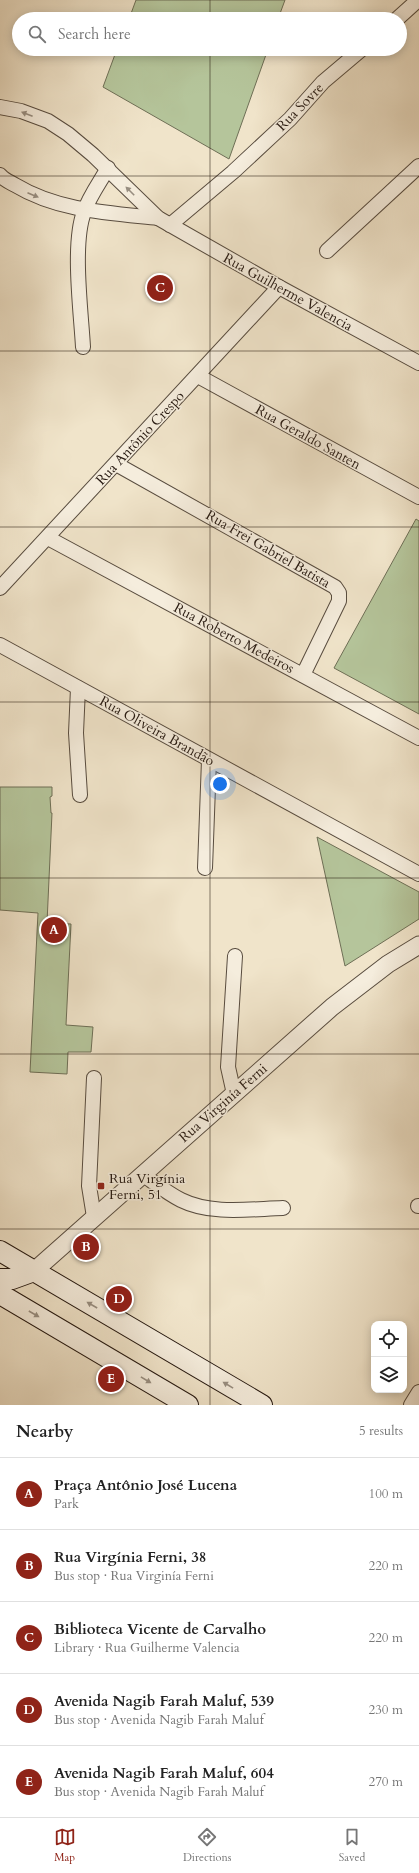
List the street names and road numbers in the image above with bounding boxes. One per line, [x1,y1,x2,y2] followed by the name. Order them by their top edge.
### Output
[272,79,328,135] street label: Rua Sovre
[220,249,356,335] street label: Rua Guilherme Valencia
[91,387,189,489] street label: Rua Antônio Crespo
[252,400,364,474] street label: Rua Geraldo Santen
[202,506,334,592] street label: Rua Frei Gabriel Batista
[170,598,298,678] street label: Rua Roberto Medeiros
[96,691,218,771] street label: Rua Oliveira Brandão
[175,1059,271,1147] street label: Rua Virginía Ferni

